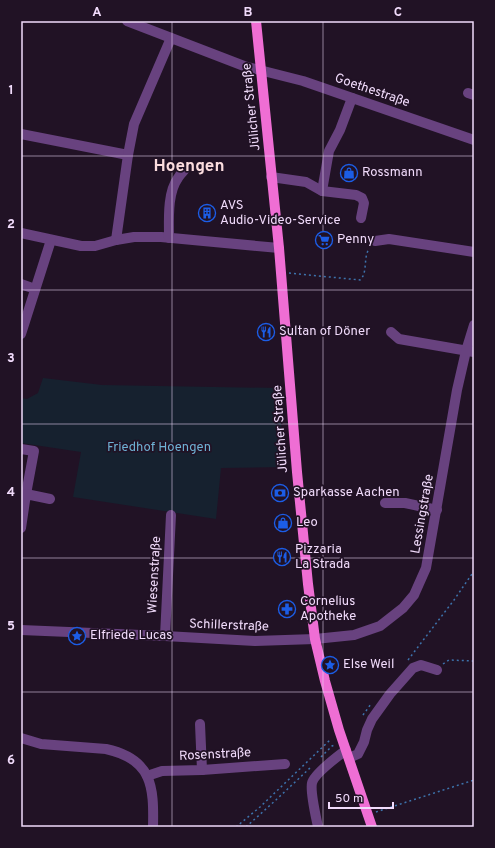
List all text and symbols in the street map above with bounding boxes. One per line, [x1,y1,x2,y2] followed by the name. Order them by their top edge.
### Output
[92,5,102,21] text: A
[244,5,253,21] text: B
[394,5,402,21] text: C
[239,62,265,152] street label: Jülicher Straße
[332,71,412,111] street label: Goethestraße
[8,83,14,99] text: 1
[154,156,224,178] district label: Hoengen
[339,163,359,183] shop icon: Rossmann
[362,165,423,181] place label: Rossmann
[220,198,341,229] place label: AVS Audio-Video-Service
[197,203,217,223] building icon: AVS Audio-Video-Service
[7,217,15,233] text: 2
[314,230,334,250] supermarket icon: Penny
[337,232,374,248] place label: Penny
[256,322,276,342] restaurant icon: Sultan of Döner
[279,324,370,340] place label: Sultan of Döner
[7,351,15,367] text: 3
[270,384,292,474] street label: Jülicher Straße
[107,440,211,456] park label: Friedhof Hoengen
[408,473,438,555] street label: Lessingstraße
[270,483,290,503] bank icon: Sparkasse Aachen
[7,485,15,501] text: 4
[293,485,400,501] place label: Sparkasse Aachen
[273,513,293,533] shop icon: Leo
[296,515,318,531] place label: Leo
[145,536,165,614] street label: Wiesenstraße
[295,542,350,573] place label: Pizzaria La Strada
[272,547,292,567] restaurant icon: Pizzaria La Strada
[300,594,356,625] place label: Cornelius Apotheke
[277,599,297,619] pharmacy icon: Cornelius Apotheke
[189,617,269,635] street label: Schillerstraße
[7,619,15,635] text: 5
[67,626,87,646] place icon: Elfriede Lucas
[90,628,172,644] place label: Elfriede Lucas
[320,655,340,675] place icon: Else Weil
[343,657,394,673] place label: Else Weil
[179,745,251,765] street label: Rosenstraße
[7,753,15,769] text: 6
[329,784,393,810] scale bar
[335,791,363,807] text: 50 m

